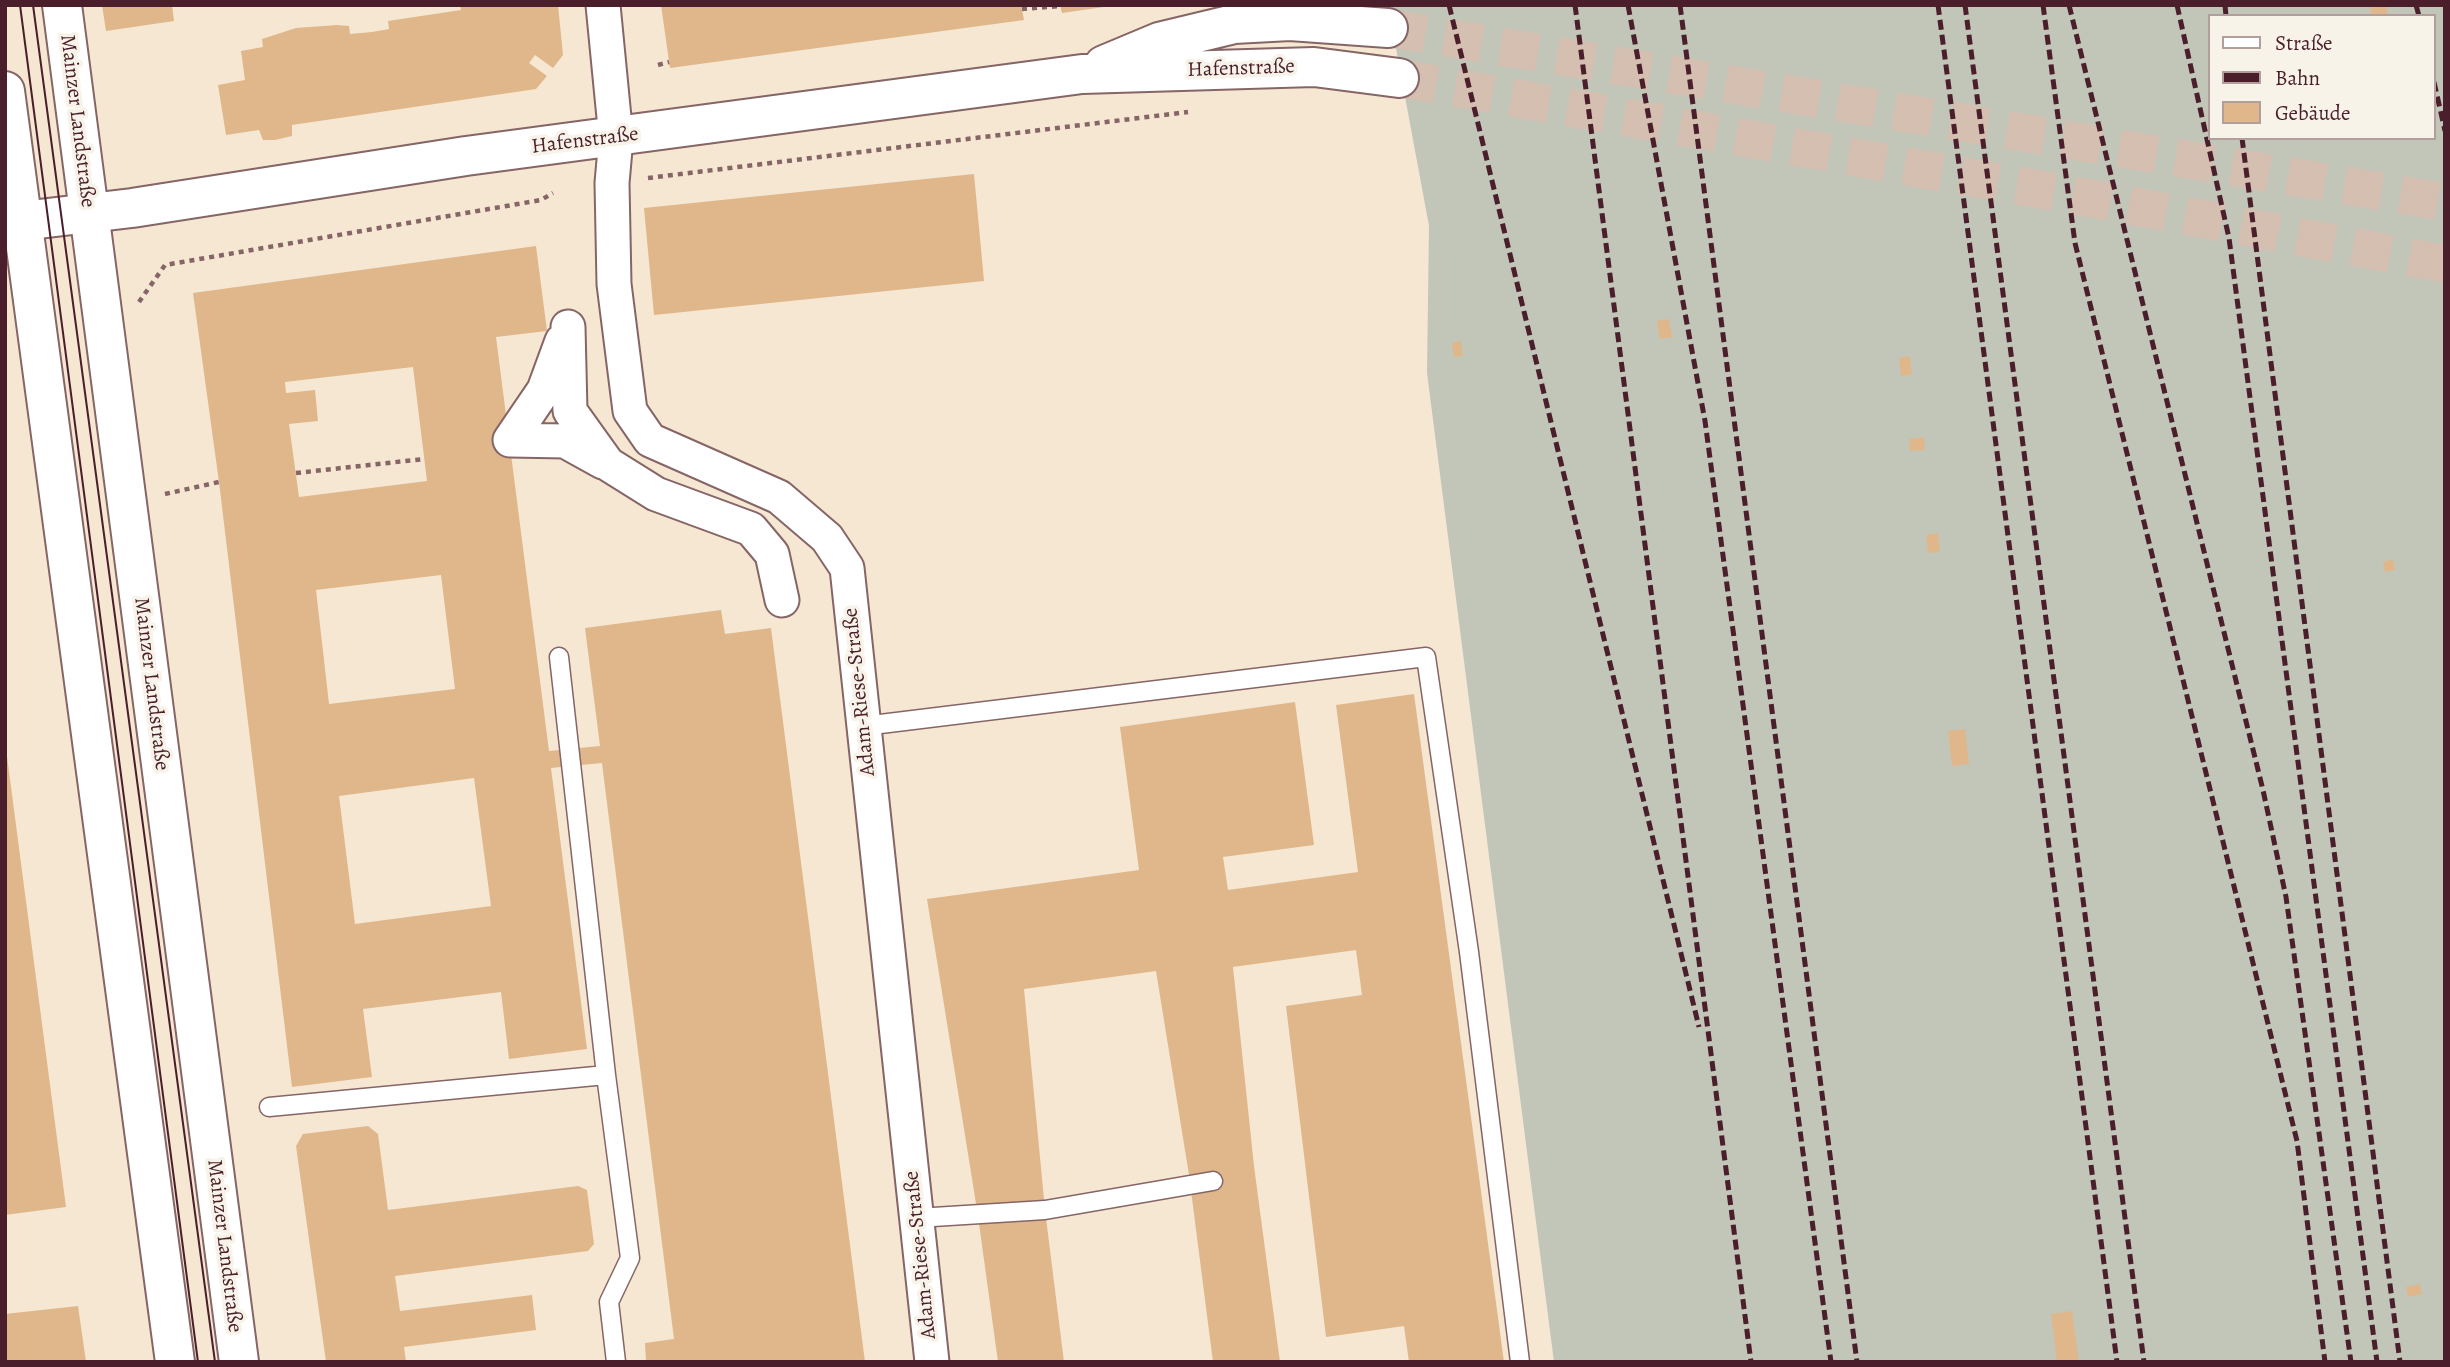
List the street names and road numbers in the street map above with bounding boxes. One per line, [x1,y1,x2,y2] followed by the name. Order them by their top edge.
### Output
[54,33,100,209] street label: Mainzer Landstraße
[1187,55,1295,83] street label: Hafenstraße
[530,122,640,160] street label: Hafenstraße
[128,596,174,772] street label: Mainzer Landstraße
[839,607,881,777] street label: Adam-Riese-Straße
[201,1158,247,1334] street label: Mainzer Landstraße
[900,1170,942,1340] street label: Adam-Riese-Straße

